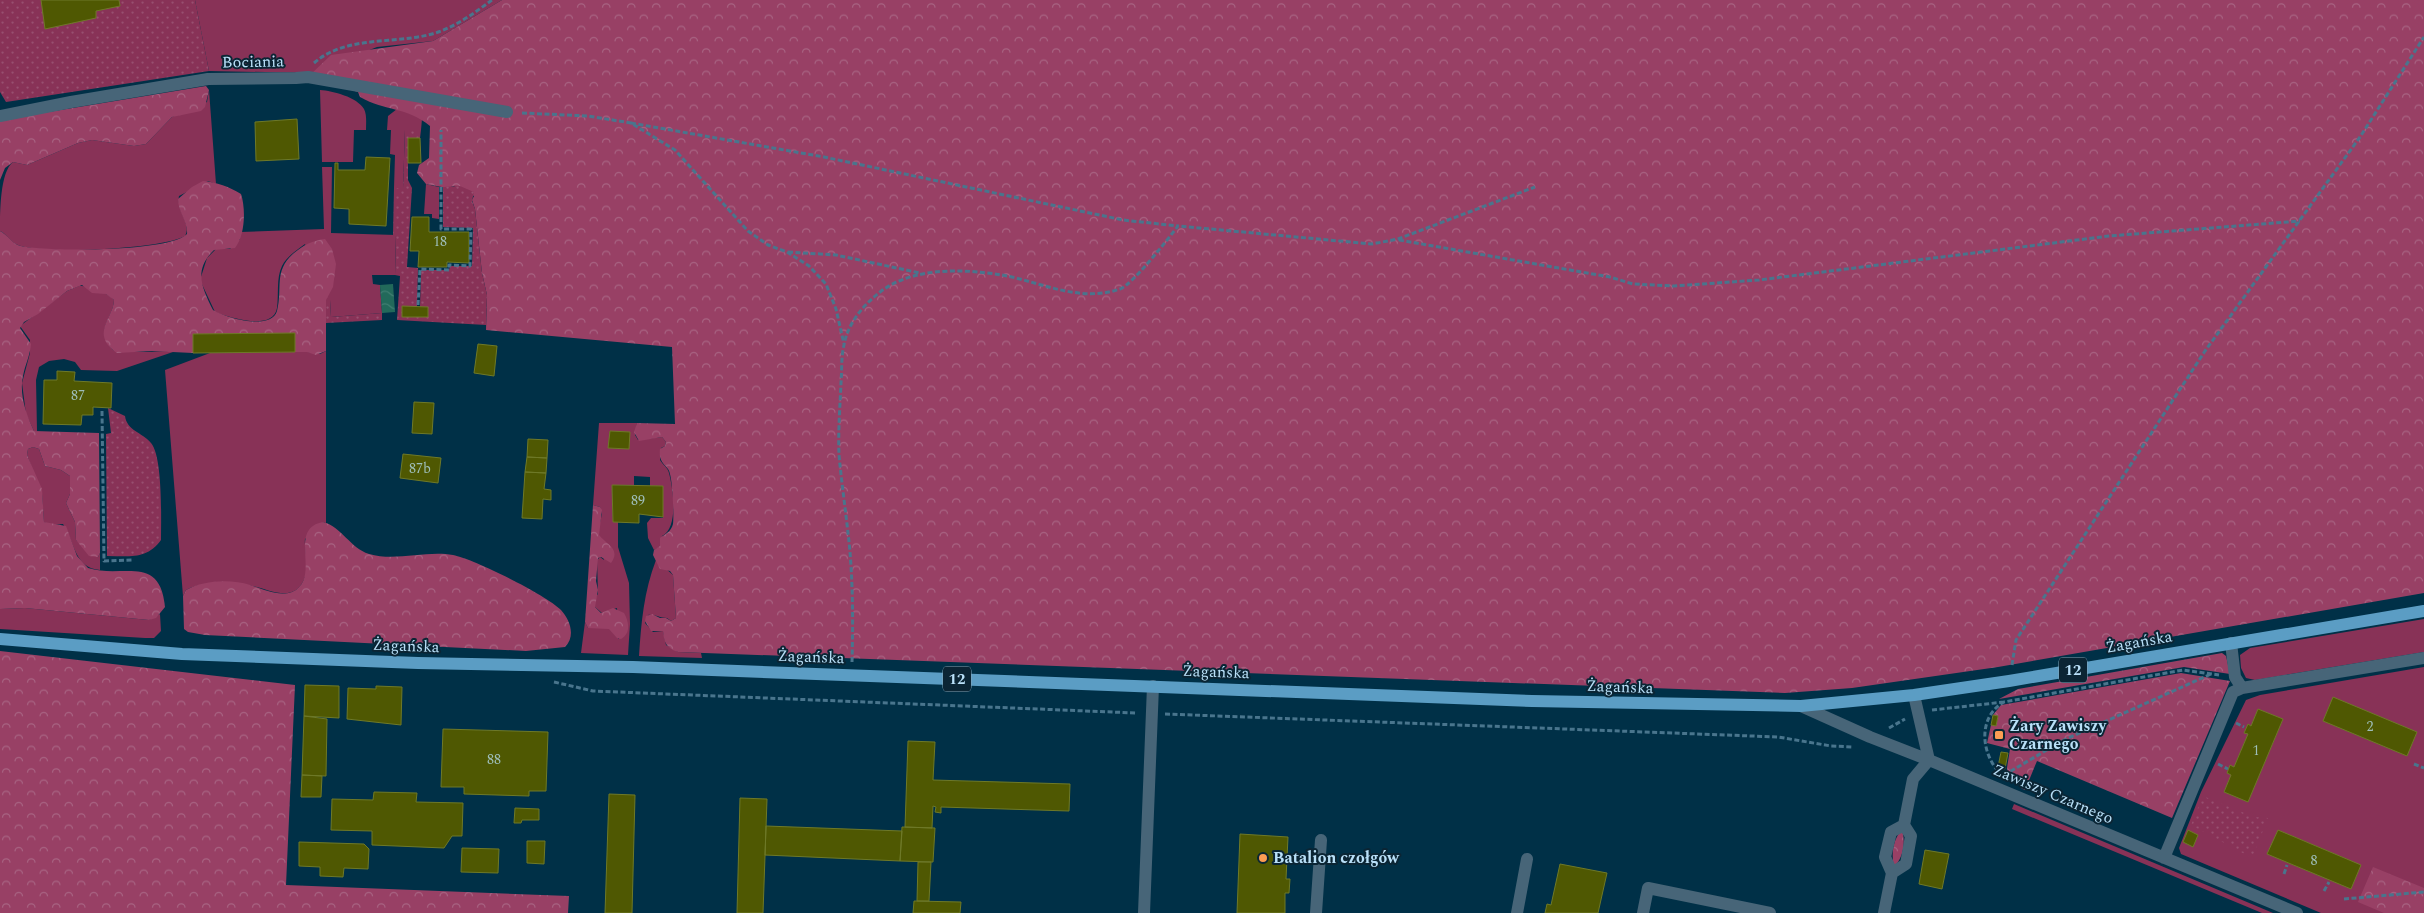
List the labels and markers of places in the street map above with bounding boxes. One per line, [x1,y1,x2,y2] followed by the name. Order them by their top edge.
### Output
[2009,714,2107,756] place label: Żary Zawiszy Czarnego
[1993,729,2005,741] marker: Żary Zawiszy Czarnego
[1273,846,1400,870] place label: Batalion czołgów
[1257,852,1269,864] marker: Batalion czołgów

